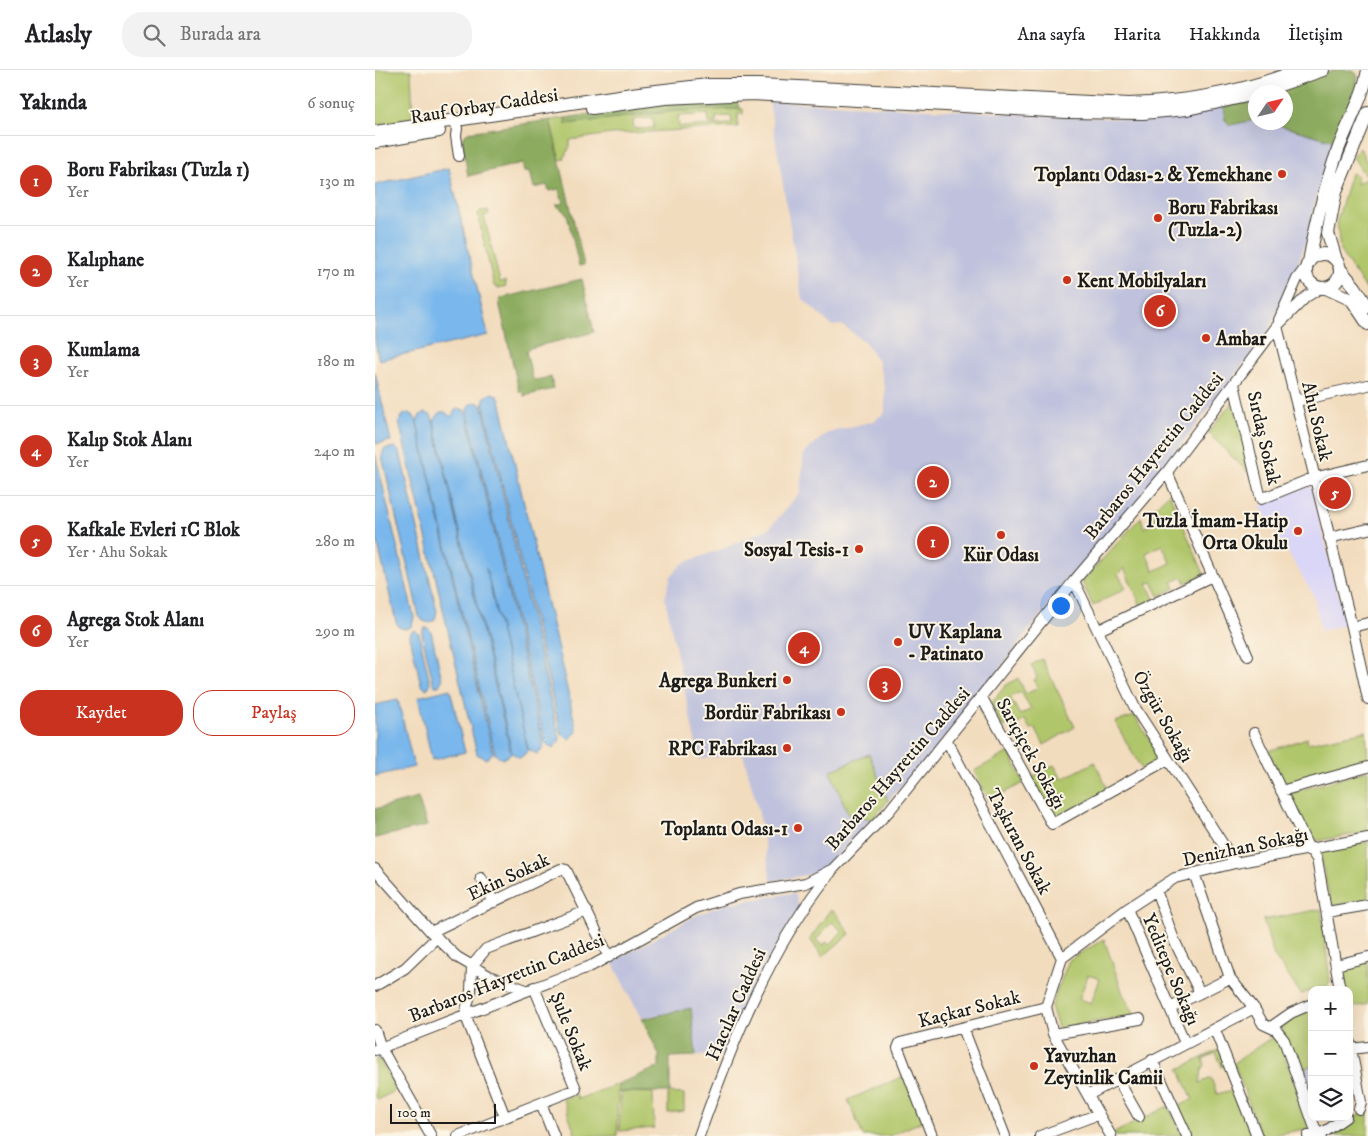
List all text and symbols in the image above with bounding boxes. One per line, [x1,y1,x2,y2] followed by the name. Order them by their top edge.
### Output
[122,12,472,57] search box
[25,20,92,50] text: Atlasly
[140,21,168,49] icon: search
[180,23,261,46] text: Burada ara
[1018,24,1085,46] text: Ana sayfa
[1113,24,1161,46] text: Harita
[1189,24,1260,46] text: Hakkında
[1288,24,1343,46] text: İletişim
[409,83,560,130] street label: Rauf Orbay Caddesi
[1248,85,1293,130] north arrow
[20,90,87,116] text: Yakında
[307,93,355,113] text: 6 sonuç
[67,159,249,182] text: Boru Fabrikası (Tuzla 1)
[1033,164,1272,187] place label: Toplantı Odası-2 & Yemekhane
[1276,168,1288,180] marker: Toplantı Odası-2 & Yemekhane
[33,171,39,191] text: 1
[319,171,355,191] text: 130 m
[67,182,89,202] text: Yer
[1168,197,1278,242] place label: Boru Fabrikası (Tuzla-2)
[1152,212,1164,224] marker: Boru Fabrikası (Tuzla-2)
[67,249,144,272] text: Kalıphane
[32,261,40,281] text: 2
[317,261,355,281] text: 170 m
[1077,270,1207,293] place label: Kent Mobilyaları
[67,272,89,292] text: Yer
[1061,274,1073,286] marker: Kent Mobilyaları
[1144,292,1176,330] pin: 6
[1215,328,1267,351] place label: Ambar
[1200,332,1212,344] marker: Ambar
[67,339,140,362] text: Kumlama
[33,351,39,371] text: 3
[317,351,355,371] text: 180 m
[67,362,89,382] text: Yer
[1080,368,1229,544] street label: Barbaros Hayrettin Caddesi
[1296,379,1337,464] street label: Ahu Sokak
[1242,389,1286,488] street label: Sırdaş Sokak
[67,429,192,452] text: Kalıp Stok Alanı
[31,441,41,461] text: 4
[314,441,355,461] text: 240 m
[67,452,89,472] text: Yer
[917,463,949,501] pin: 2
[1319,474,1351,512] pin: 5
[1142,508,1288,555] place label: Tuzla İmam-Hatip Orta Okulu
[67,519,240,542] text: Kafkale Evleri 1C Blok
[917,523,949,561] pin: 1
[1292,525,1304,537] marker: Tuzla İmam-Hatip Orta Okulu
[995,529,1007,541] marker: Kür Odası
[32,531,40,551] text: 5
[315,531,355,551] text: 280 m
[744,539,849,562] place label: Sosyal Tesis-1
[67,542,168,562] text: Yer · Ahu Sokak
[853,543,865,555] marker: Sosyal Tesis-1
[963,544,1039,567] place label: Kür Odası
[1048,593,1074,619] your location
[67,609,204,632] text: Agrega Stok Alanı
[32,621,40,641] text: 6
[315,621,355,641] text: 290 m
[908,621,1002,666] place label: UV Kaplana - Patinato
[788,629,820,667] pin: 4
[67,632,89,652] text: Yer
[892,636,904,648] marker: UV Kaplana - Patinato
[869,665,901,703] pin: 3
[1127,666,1199,767] street label: Özgür Sokağı
[658,670,777,693] place label: Agrega Bunkeri
[781,674,793,686] marker: Agrega Bunkeri
[821,683,975,855] street label: Barbaros Hayrettin Caddesi
[20,690,183,736] button: Kaydet
[193,690,355,736] button: Paylaş
[991,694,1071,813] street label: Sarıçiçek Sokağı
[704,702,831,725] place label: Bordür Fabrikası
[835,706,847,718] marker: Bordür Fabrikası
[668,738,777,761] place label: RPC Fabrikası
[781,742,793,754] marker: RPC Fabrikası
[981,785,1056,899] street label: Taşkıran Sokak
[660,818,788,841] place label: Toplantı Odası-1
[792,822,804,834] marker: Toplantı Odası-1
[1180,823,1310,872] street label: Denizhan Sokağı
[464,848,554,906] street label: Ekin Sokak
[1137,910,1205,1029] street label: Yeditepe Sokağı
[406,929,608,1028] street label: Barbaros Hayrettin Caddesi
[701,945,771,1064] street label: Hacılar Caddesi
[916,986,1023,1033] street label: Kaçkar Sokak
[1308,986,1353,1121] map controls
[1308,986,1353,1031] button: +
[544,989,597,1075] street label: Şule Sokak
[1308,1031,1353,1076] button: −
[1043,1045,1163,1090] place label: Yavuzhan Zeytinlik Camii
[1028,1060,1040,1072] marker: Yavuzhan Zeytinlik Camii
[1308,1076,1353,1121] button: layers
[390,1101,496,1124] scale bar
[397,1104,431,1122] text: 100 m

